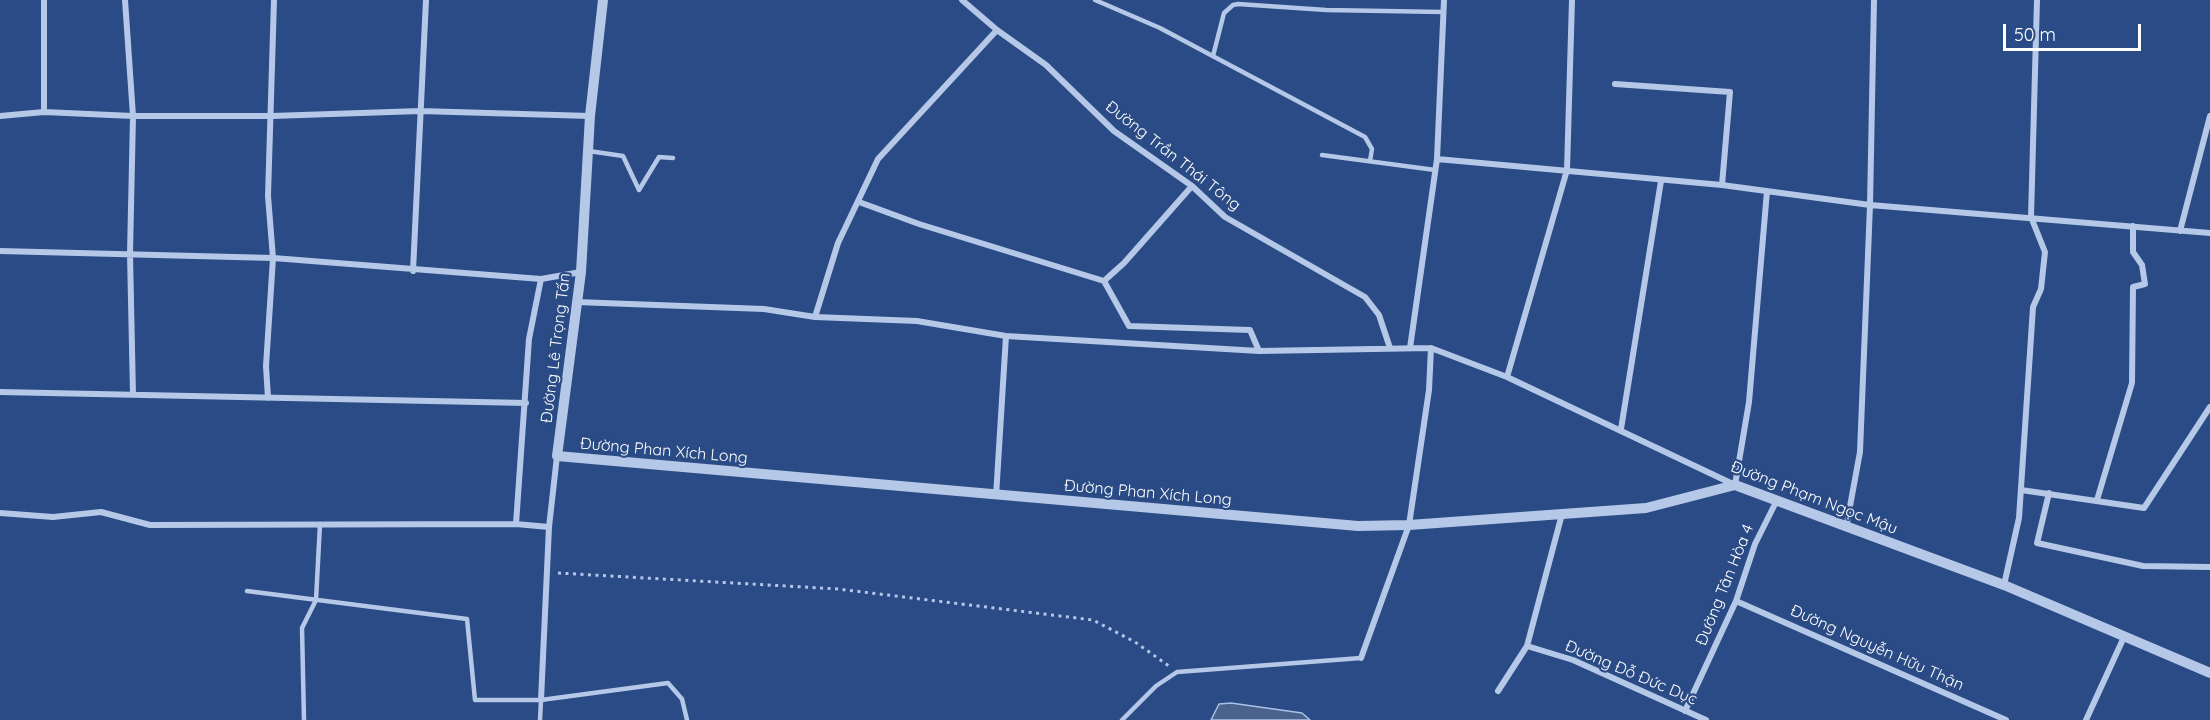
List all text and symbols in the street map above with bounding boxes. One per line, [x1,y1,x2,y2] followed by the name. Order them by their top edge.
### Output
[2006,12,2144,50] scale bar
[2014,23,2056,46] text: 50 m
[1101,97,1245,215] street label: Đường Trần Thái Tông
[537,272,575,424] street label: Đường Lê Trọng Tấn
[579,434,749,468] street label: Đường Phan Xích Long
[1728,457,1900,539] street label: Đường Phạm Ngọc Mậu
[1063,476,1233,510] street label: Đường Phan Xích Long
[1692,522,1758,648] street label: Đường Tân Hòa 4
[1787,601,1967,695] street label: Đường Nguyễn Hữu Thận
[1562,637,1700,709] street label: Đường Đỗ Đức Dục

